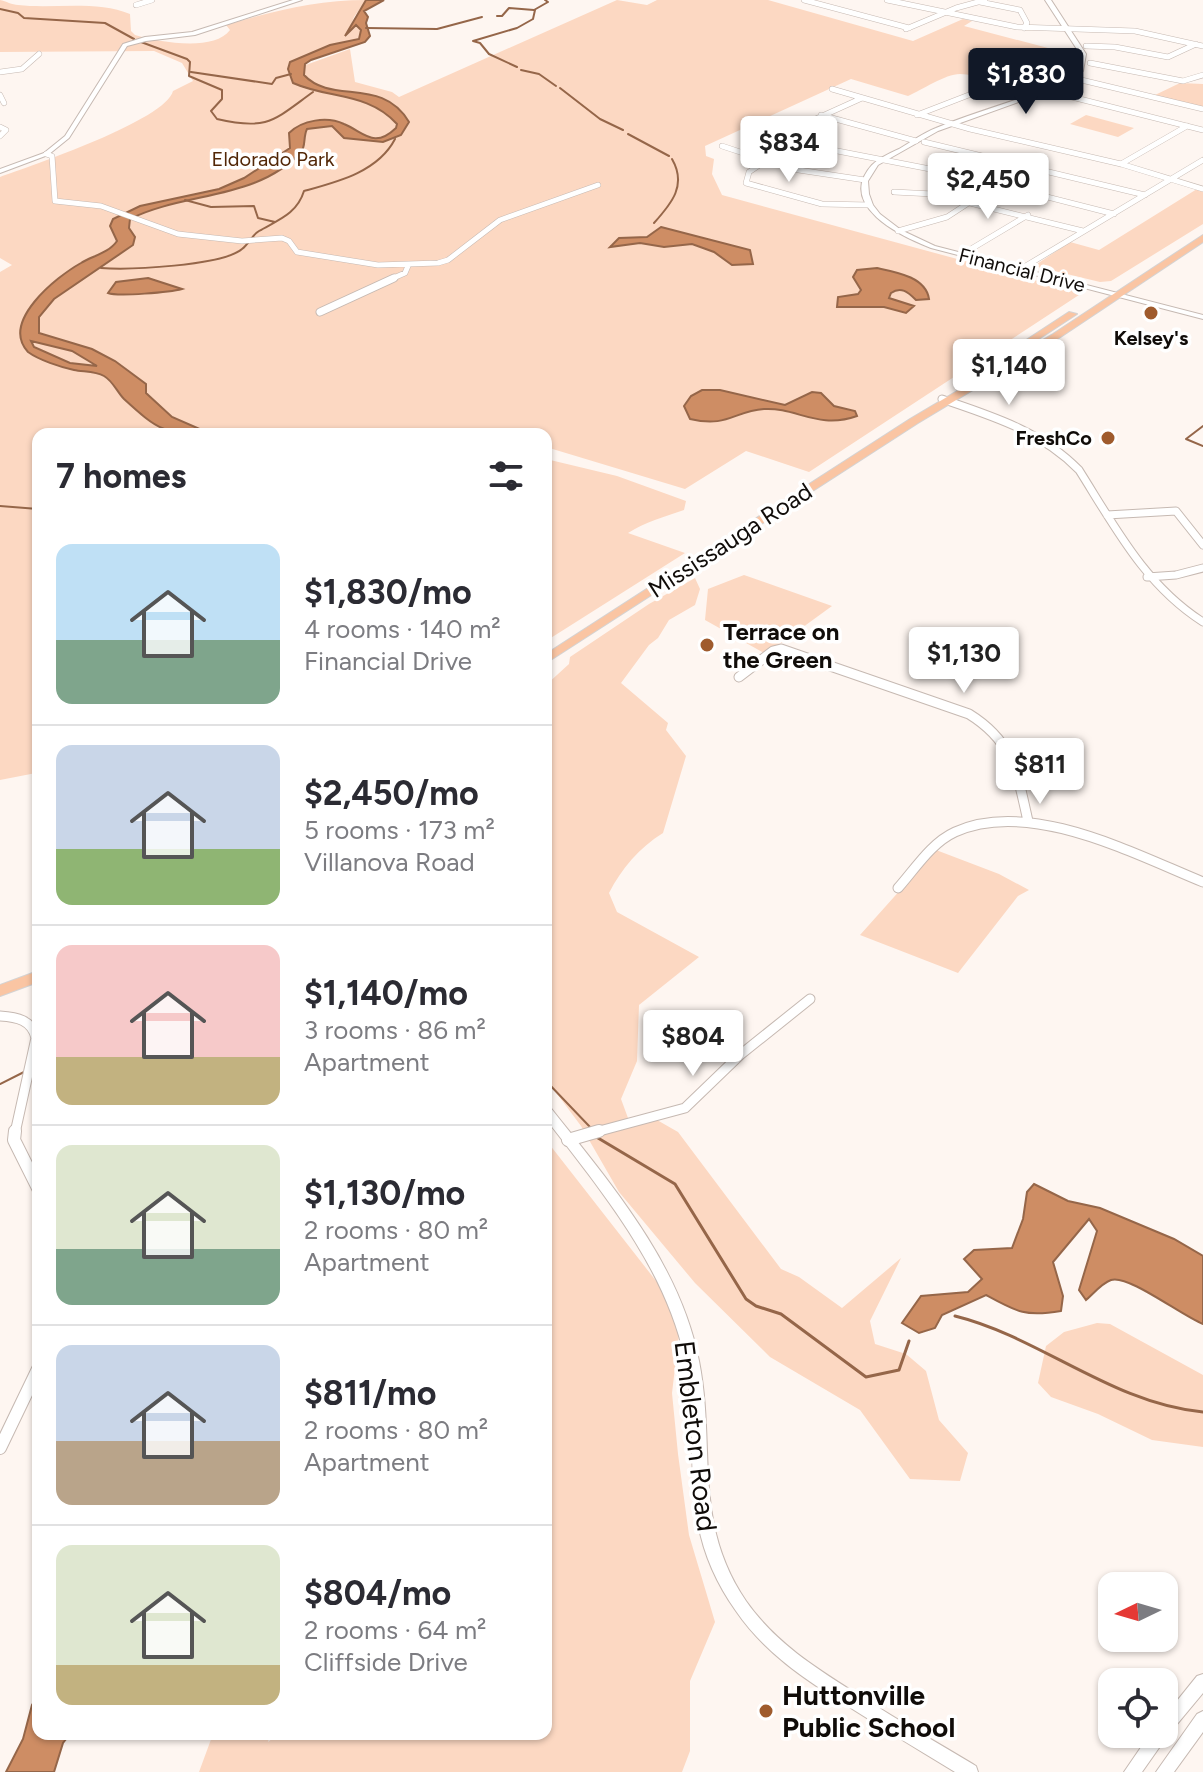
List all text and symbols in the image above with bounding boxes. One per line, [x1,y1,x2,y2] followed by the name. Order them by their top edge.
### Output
[961,48,1091,116] pin: $1,830
[986,58,1066,90] text: $1,830
[742,116,836,184] pin: $834
[758,126,820,158] text: $834
[212,147,335,171] park label: Eldorado Park
[923,153,1053,221] pin: $2,450
[946,163,1030,195] text: $2,450
[956,243,1088,297] street label: Financial Drive
[1142,304,1160,322] marker: Kelsey's
[1114,326,1188,350] place label: Kelsey's
[944,339,1074,407] pin: $1,140
[971,349,1047,381] text: $1,140
[1016,426,1092,450] place label: FreshCo
[1099,429,1117,447] marker: FreshCo
[484,454,528,498] icon: filters
[56,456,186,497] text: 7 homes
[643,476,817,604] street label: Mississauga Road
[304,572,472,613] text: $1,830/mo
[120,576,216,672] icon: home
[304,613,501,645] text: 4 rooms · 140 m²
[723,617,839,674] place label: Terrace on the Green
[899,627,1029,695] pin: $1,130
[698,636,716,654] marker: Terrace on the Green
[927,637,1001,669] text: $1,130
[304,645,472,677] text: Financial Drive
[993,738,1087,806] pin: $811
[1014,748,1066,780] text: $811
[304,773,479,814] text: $2,450/mo
[120,777,216,873] icon: home
[304,814,495,846] text: 5 rooms · 173 m²
[304,846,475,878] text: Villanova Road
[304,973,468,1014] text: $1,140/mo
[120,977,216,1073] icon: home
[646,1010,740,1078] pin: $804
[304,1014,486,1046] text: 3 rooms · 86 m²
[661,1020,725,1052] text: $804
[304,1046,430,1078] text: Apartment
[304,1173,465,1214] text: $1,130/mo
[120,1177,216,1273] icon: home
[304,1214,488,1246] text: 2 rooms · 80 m²
[304,1246,430,1278] text: Apartment
[667,1339,725,1533] street label: Embleton Road
[304,1373,436,1414] text: $811/mo
[120,1377,216,1473] icon: home
[304,1414,488,1446] text: 2 rooms · 80 m²
[304,1446,430,1478] text: Apartment
[1098,1572,1178,1652] north arrow
[1098,1572,1178,1748] map controls
[304,1573,451,1614] text: $804/mo
[120,1577,216,1673] icon: home
[304,1614,486,1646] text: 2 rooms · 64 m²
[304,1646,468,1678] text: Cliffside Drive
[1098,1668,1178,1748] button: locate
[782,1678,955,1744] place label: Huttonville Public School
[757,1702,775,1720] marker: Huttonville Public School

